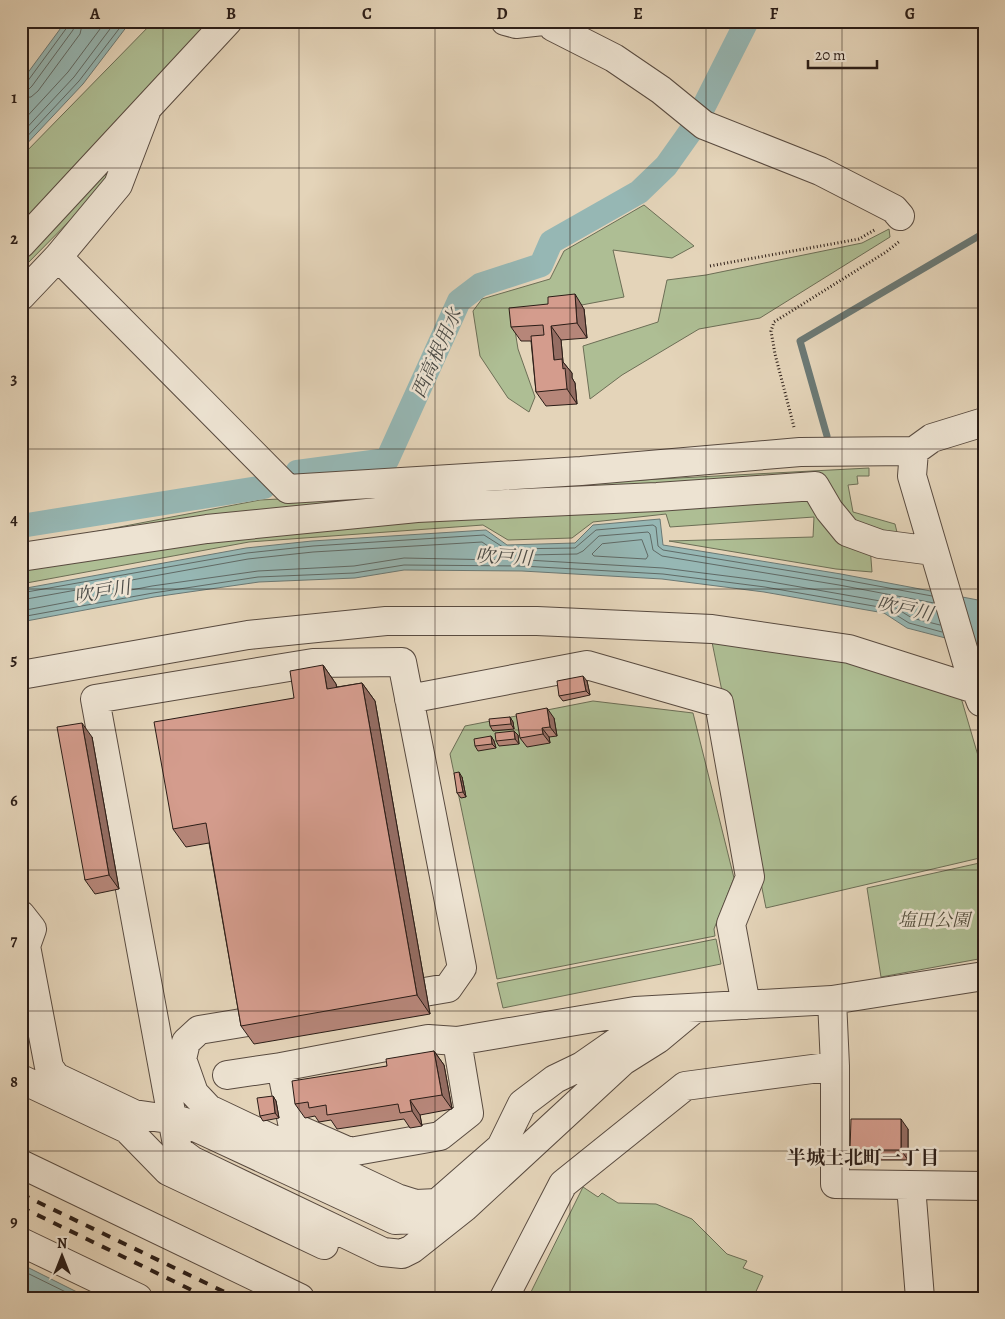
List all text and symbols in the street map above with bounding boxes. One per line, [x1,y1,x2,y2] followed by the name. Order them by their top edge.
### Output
[89,3,101,25] text: A
[226,3,236,25] text: B
[362,3,372,25] text: C
[496,3,508,25] text: D
[633,3,643,25] text: E
[770,3,779,25] text: F
[905,3,915,25] text: G
[808,38,876,70] scale bar
[815,45,846,65] text: 20 m
[11,87,17,109] text: 1
[10,228,18,250] text: 2
[406,303,469,402] water label: 西高根用水
[11,368,18,390] text: 3
[10,509,18,531] text: 4
[475,543,535,572] water label: 吹戸川
[72,574,134,610] water label: 吹戸川
[874,590,937,628] water label: 吹戸川
[11,649,18,671] text: 5
[10,790,18,812] text: 6
[898,908,973,932] park label: 塩田公園
[11,930,18,952] text: 7
[10,1071,18,1093] text: 8
[787,1145,939,1171] district label: 半城土北町一丁目
[10,1211,18,1233] text: 9
[38,1232,88,1282] north arrow
[57,1234,67,1253] text: N

